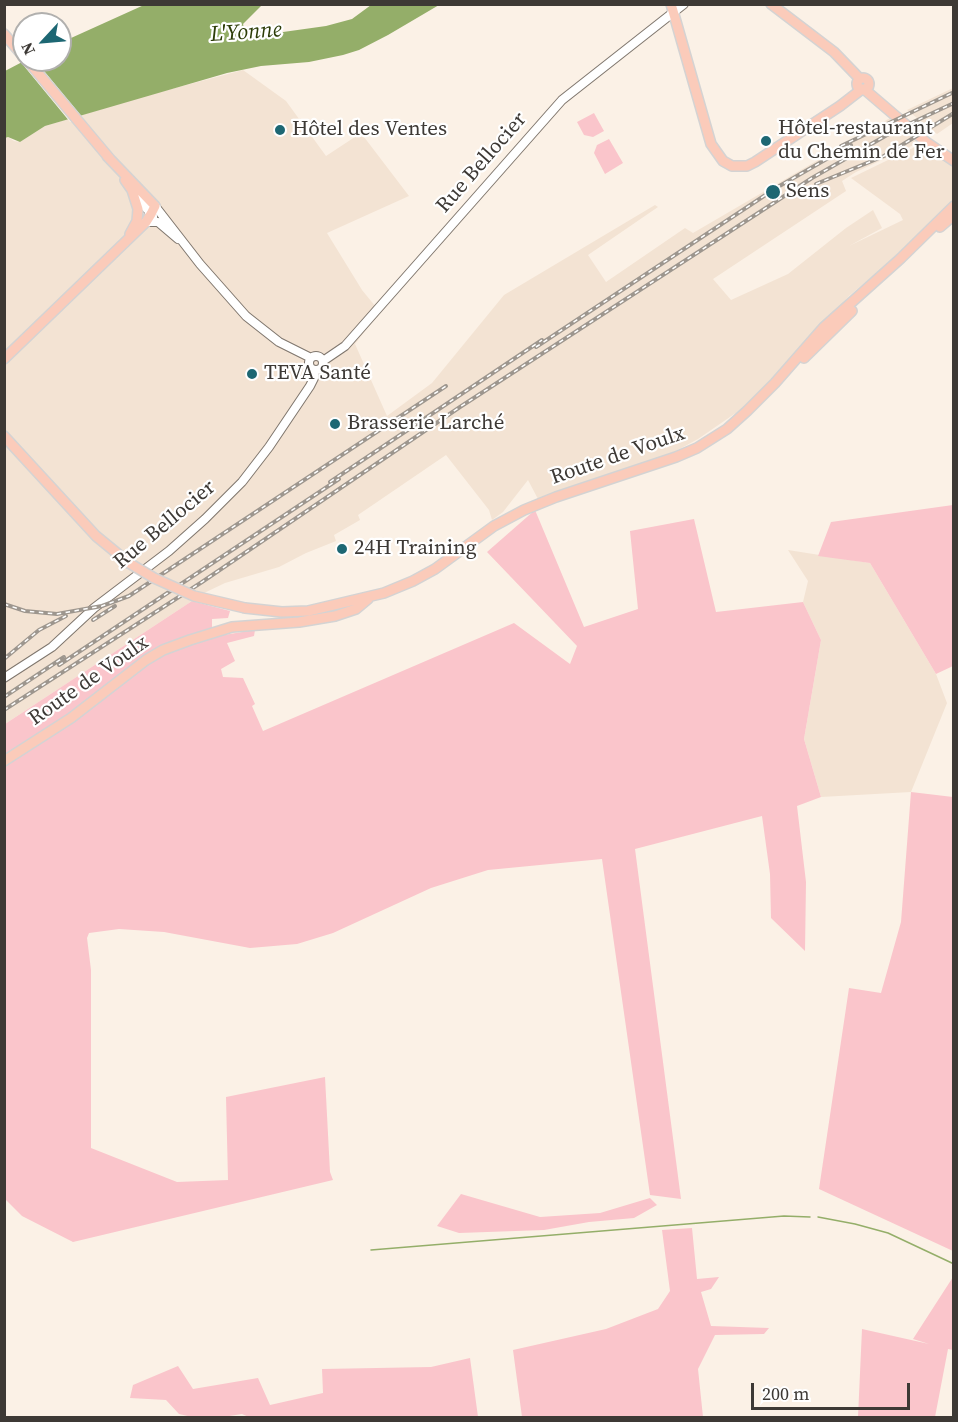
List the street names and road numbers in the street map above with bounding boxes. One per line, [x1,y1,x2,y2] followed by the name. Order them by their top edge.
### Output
[432,108,532,218] street label: Rue Bellocier
[547,421,689,491] street label: Route de Voulx
[109,475,221,575] street label: Rue Bellocier
[24,630,154,732] street label: Route de Voulx

